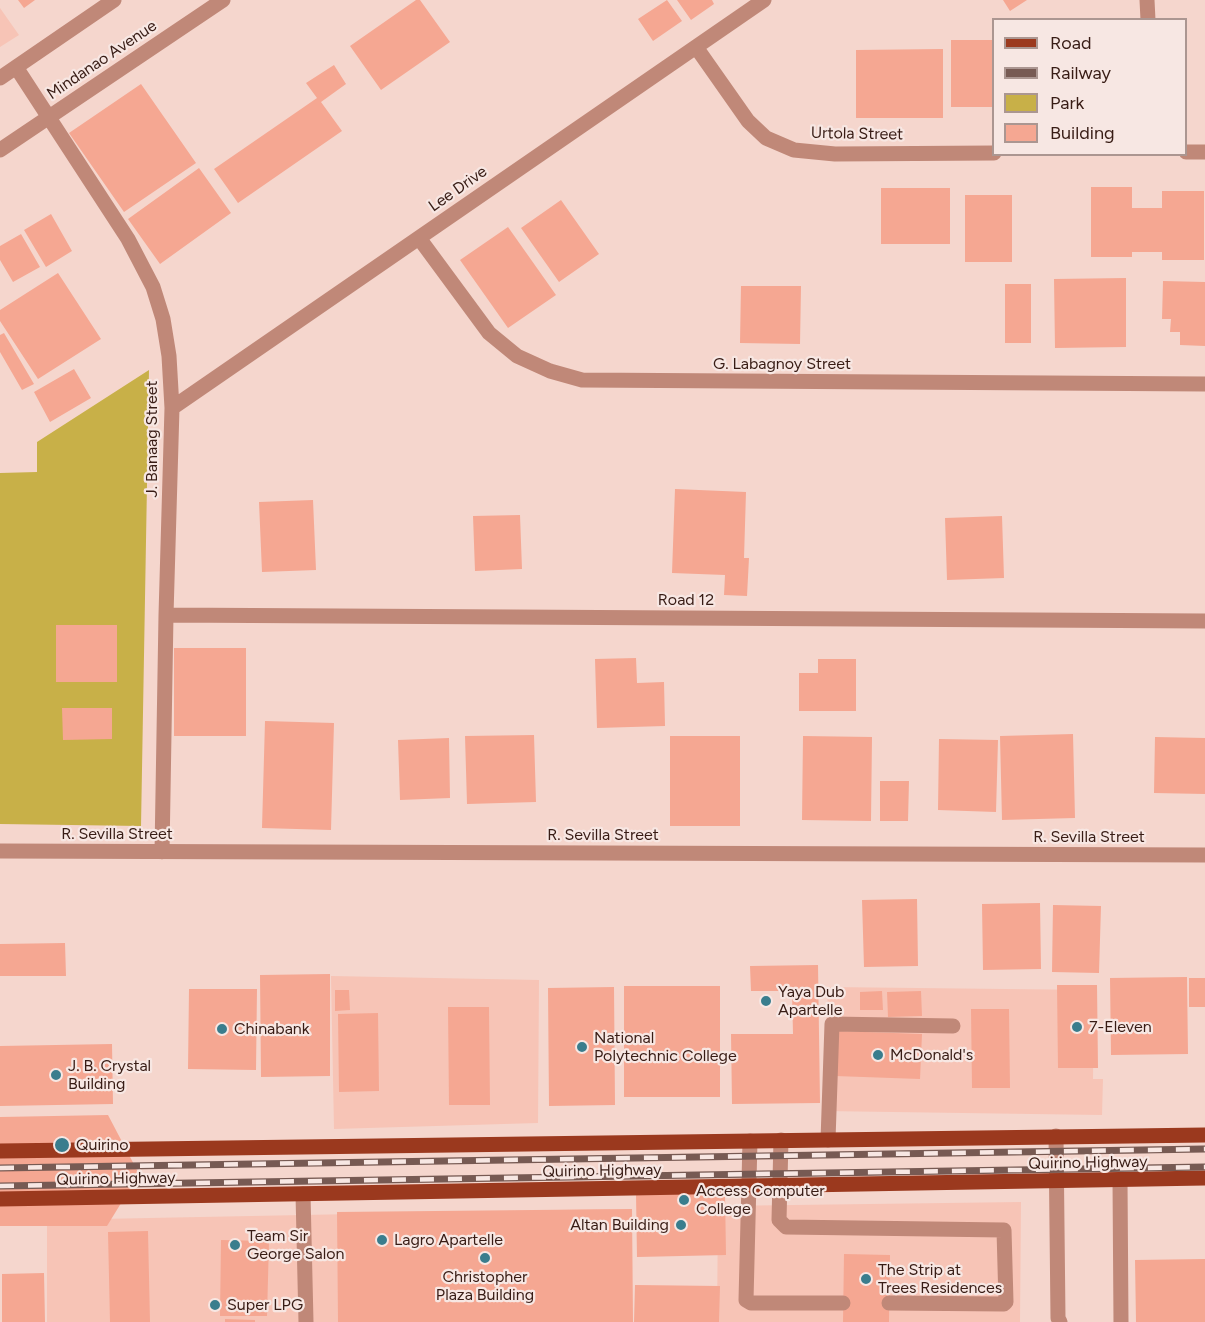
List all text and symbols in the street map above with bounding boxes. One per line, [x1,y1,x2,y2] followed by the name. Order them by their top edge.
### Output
[44,16,160,104] street label: Mindanao Avenue
[992,18,1187,156] legend
[1050,32,1091,54] text: Road
[1050,62,1111,84] text: Railway
[1050,92,1084,114] text: Park
[1050,122,1115,144] text: Building
[811,124,903,144] street label: Urtola Street
[425,162,491,216] street label: Lee Drive
[713,354,851,374] street label: G. Labagnoy Street
[142,381,162,497] street label: J. Banaag Street
[658,590,714,610] street label: Road 12
[61,824,173,844] street label: R. Sevilla Street
[547,825,659,845] street label: R. Sevilla Street
[1033,827,1145,847] street label: R. Sevilla Street
[778,982,844,1020] place label: Yaya Dub Apartelle
[759,994,773,1008] marker: Yaya Dub Apartelle
[1089,1017,1152,1037] place label: 7-Eleven
[234,1019,309,1039] place label: Chinabank
[1070,1020,1084,1034] marker: 7-Eleven
[215,1022,229,1036] marker: Chinabank
[594,1028,737,1066] place label: National Polytechnic College
[575,1040,589,1054] marker: National Polytechnic College
[890,1045,973,1065] place label: McDonald's
[871,1048,885,1062] marker: McDonald's
[68,1056,151,1094] place label: J. B. Crystal Building
[49,1068,63,1082] marker: J. B. Crystal Building
[76,1135,128,1155] place label: Quirino
[53,1136,71,1154] marker: Quirino
[1028,1152,1148,1174] street label: Quirino Highway
[542,1160,662,1182] street label: Quirino Highway
[56,1168,176,1190] street label: Quirino Highway
[696,1181,825,1219] place label: Access Computer College
[677,1193,691,1207] marker: Access Computer College
[570,1215,669,1235] place label: Altan Building
[674,1218,688,1232] marker: Altan Building
[247,1226,344,1264] place label: Team Sir George Salon
[394,1230,503,1250] place label: Lagro Apartelle
[375,1233,389,1247] marker: Lagro Apartelle
[228,1238,242,1252] marker: Team Sir George Salon
[478,1251,492,1265] marker: Christopher Plaza Building
[878,1260,1002,1298] place label: The Strip at Trees Residences
[436,1267,534,1305] place label: Christopher Plaza Building
[859,1272,873,1286] marker: The Strip at Trees Residences
[227,1295,303,1315] place label: Super LPG
[208,1298,222,1312] marker: Super LPG

